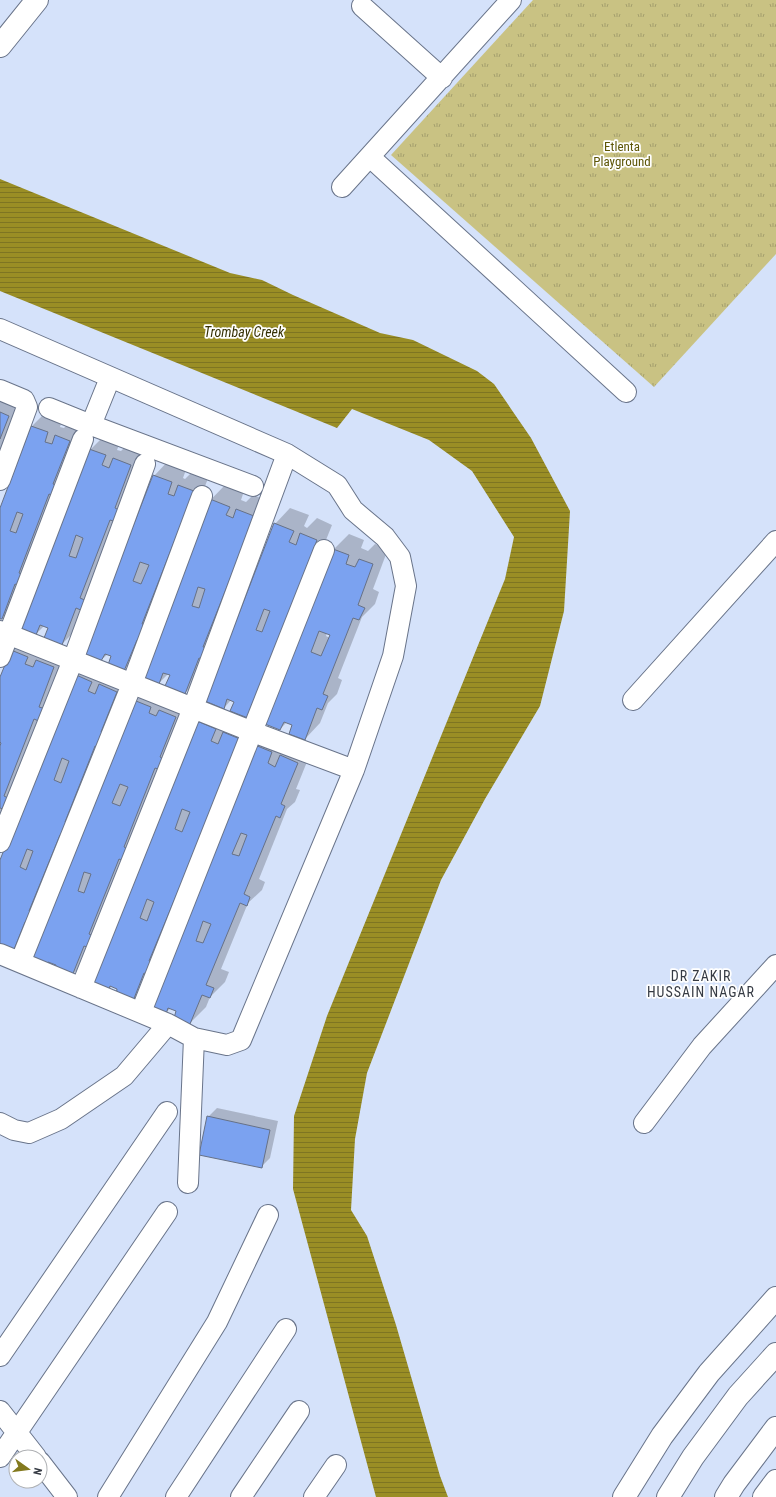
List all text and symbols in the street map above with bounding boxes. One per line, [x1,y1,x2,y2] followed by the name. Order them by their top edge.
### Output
[593,139,651,169] park label: Etlenta Playground
[204,324,285,340] water label: Trombay Creek
[647,968,755,1000] district label: DR ZAKIR HUSSAIN NAGAR
[8,1449,48,1489] north arrow
[30,1466,44,1476] text: N

